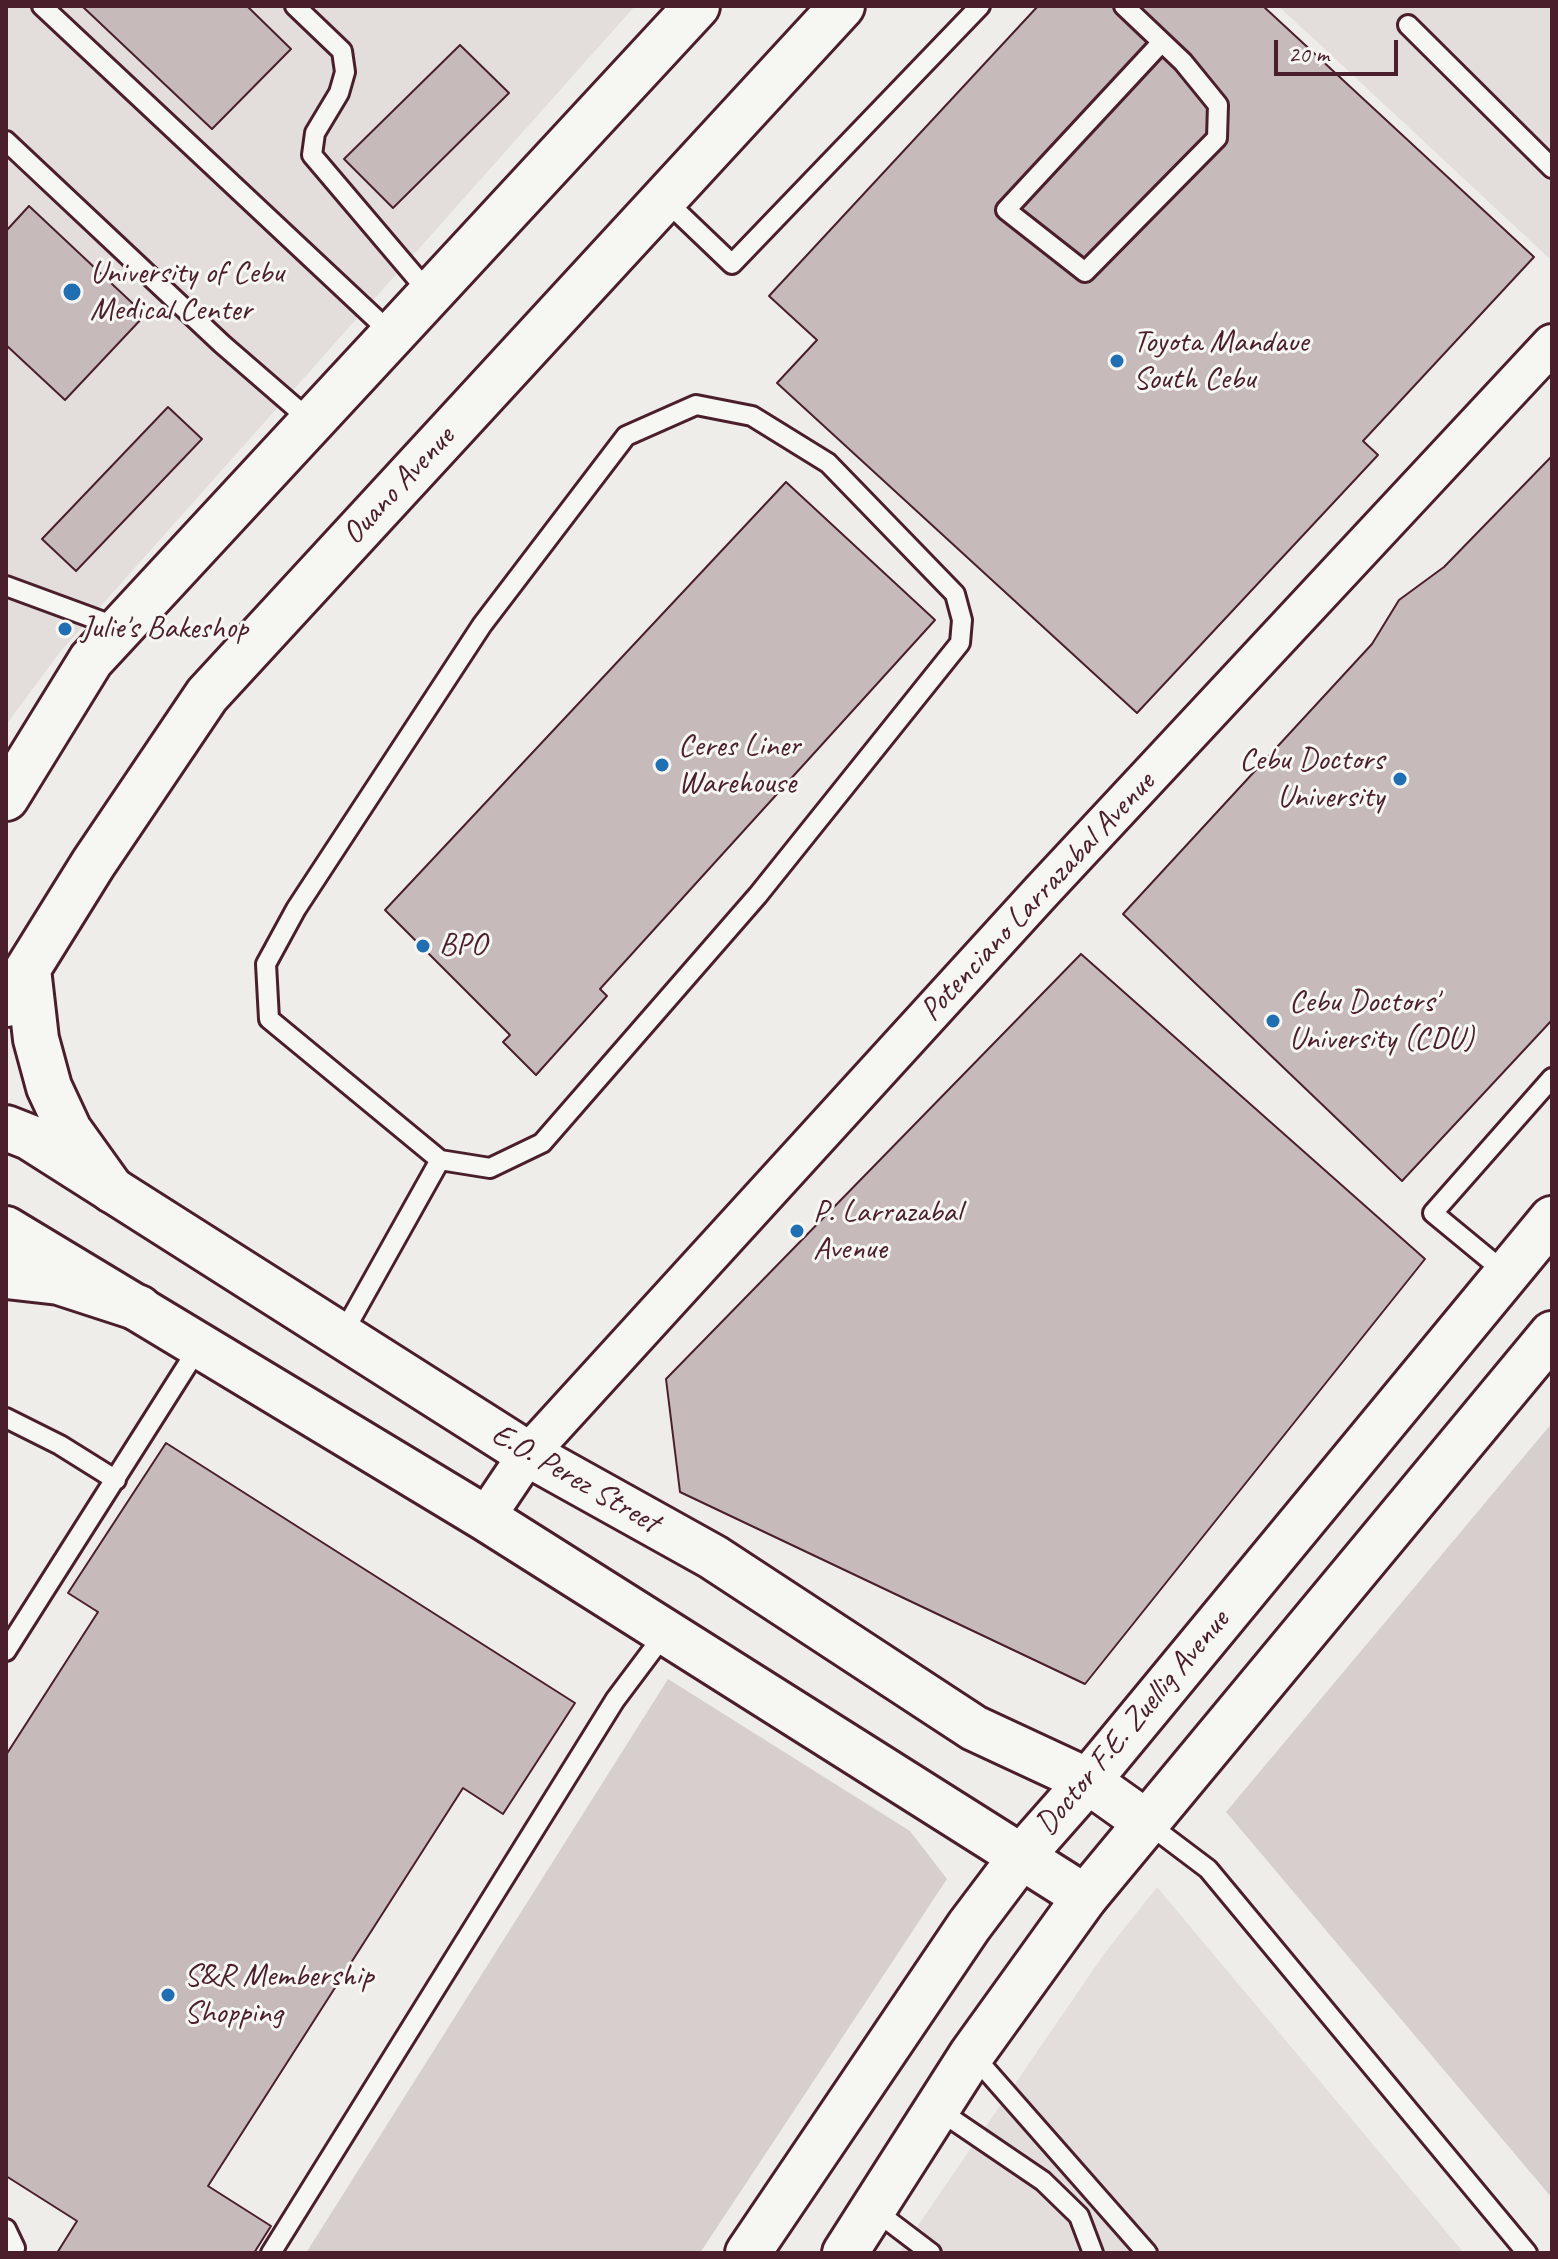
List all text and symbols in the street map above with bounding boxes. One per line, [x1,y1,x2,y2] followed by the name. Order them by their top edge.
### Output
[1278,24,1402,74] scale bar
[1288,39,1329,69] text: 20 m
[90,255,284,330] place label: University of Cebu Medical Center
[61,281,83,303] marker: University of Cebu Medical Center
[1133,324,1308,399] place label: Toyota Mandaue South Cebu
[1108,352,1126,370] marker: Toyota Mandaue South Cebu
[335,419,463,553] street label: Ouano Avenue
[81,610,248,648] place label: Julie's Bakeshop
[56,620,74,638] marker: Julie's Bakeshop
[678,728,800,803] place label: Ceres Liner Warehouse
[1239,742,1384,817] place label: Cebu Doctors University
[653,756,671,774] marker: Ceres Liner Warehouse
[912,764,1164,1030] street label: Potenciano Larrazabal Avenue
[1391,770,1409,788] marker: Cebu Doctors University
[439,927,486,965] place label: BPO
[414,937,432,955] marker: BPO
[1289,984,1474,1059] place label: Cebu Doctors' University (CDU)
[1264,1012,1282,1030] marker: Cebu Doctors' University (CDU)
[813,1194,962,1269] place label: P. Larrazabal Avenue
[788,1222,806,1240] marker: P. Larrazabal Avenue
[484,1416,666,1542] street label: E.O. Perez Street
[1028,1603,1238,1843] street label: Doctor F.E. Zuellig Avenue
[184,1958,373,2033] place label: S&R Membership Shopping
[159,1986,177,2004] marker: S&R Membership Shopping

